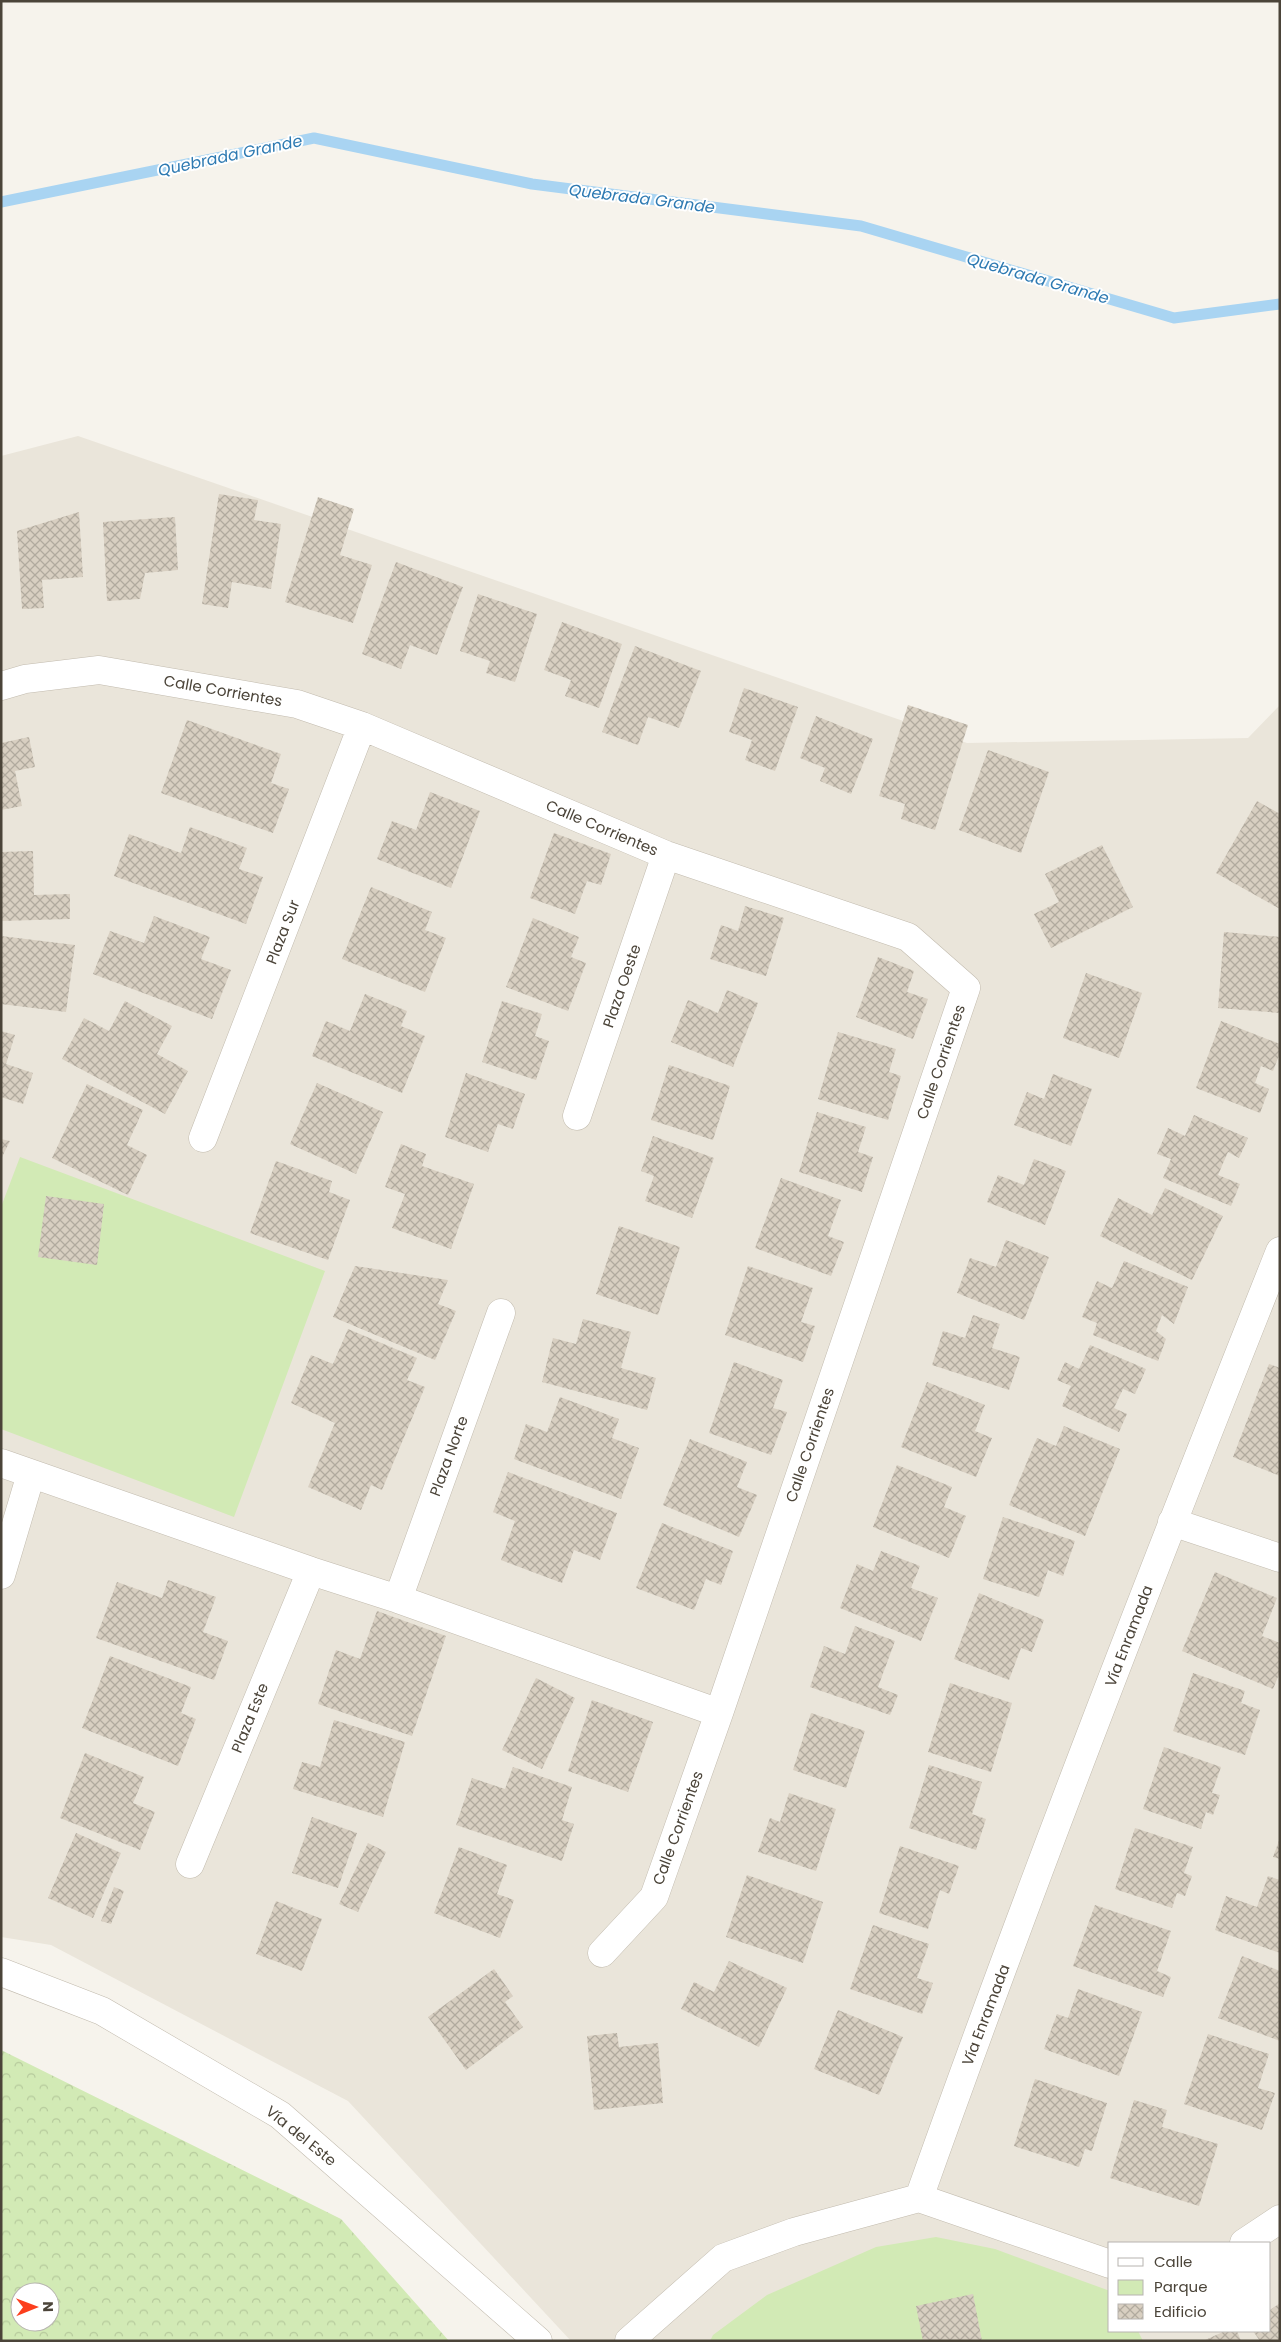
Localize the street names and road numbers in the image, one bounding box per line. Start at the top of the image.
street label: Calle Corrientes [162,670,284,711]
street label: Calle Corrientes [543,794,662,861]
street label: Plaza Sur [261,896,305,967]
street label: Plaza Oeste [597,941,646,1030]
street label: Calle Corrientes [911,1002,970,1122]
street label: Calle Corrientes [780,1385,839,1505]
street label: Plaza Norte [424,1413,473,1499]
street label: Vía Enramada [1100,1582,1157,1689]
street label: Plaza Este [226,1680,273,1756]
street label: Calle Corrientes [647,1768,708,1888]
street label: Vía Enramada [957,1961,1014,2068]
street label: Vía del Este [262,2101,341,2171]

